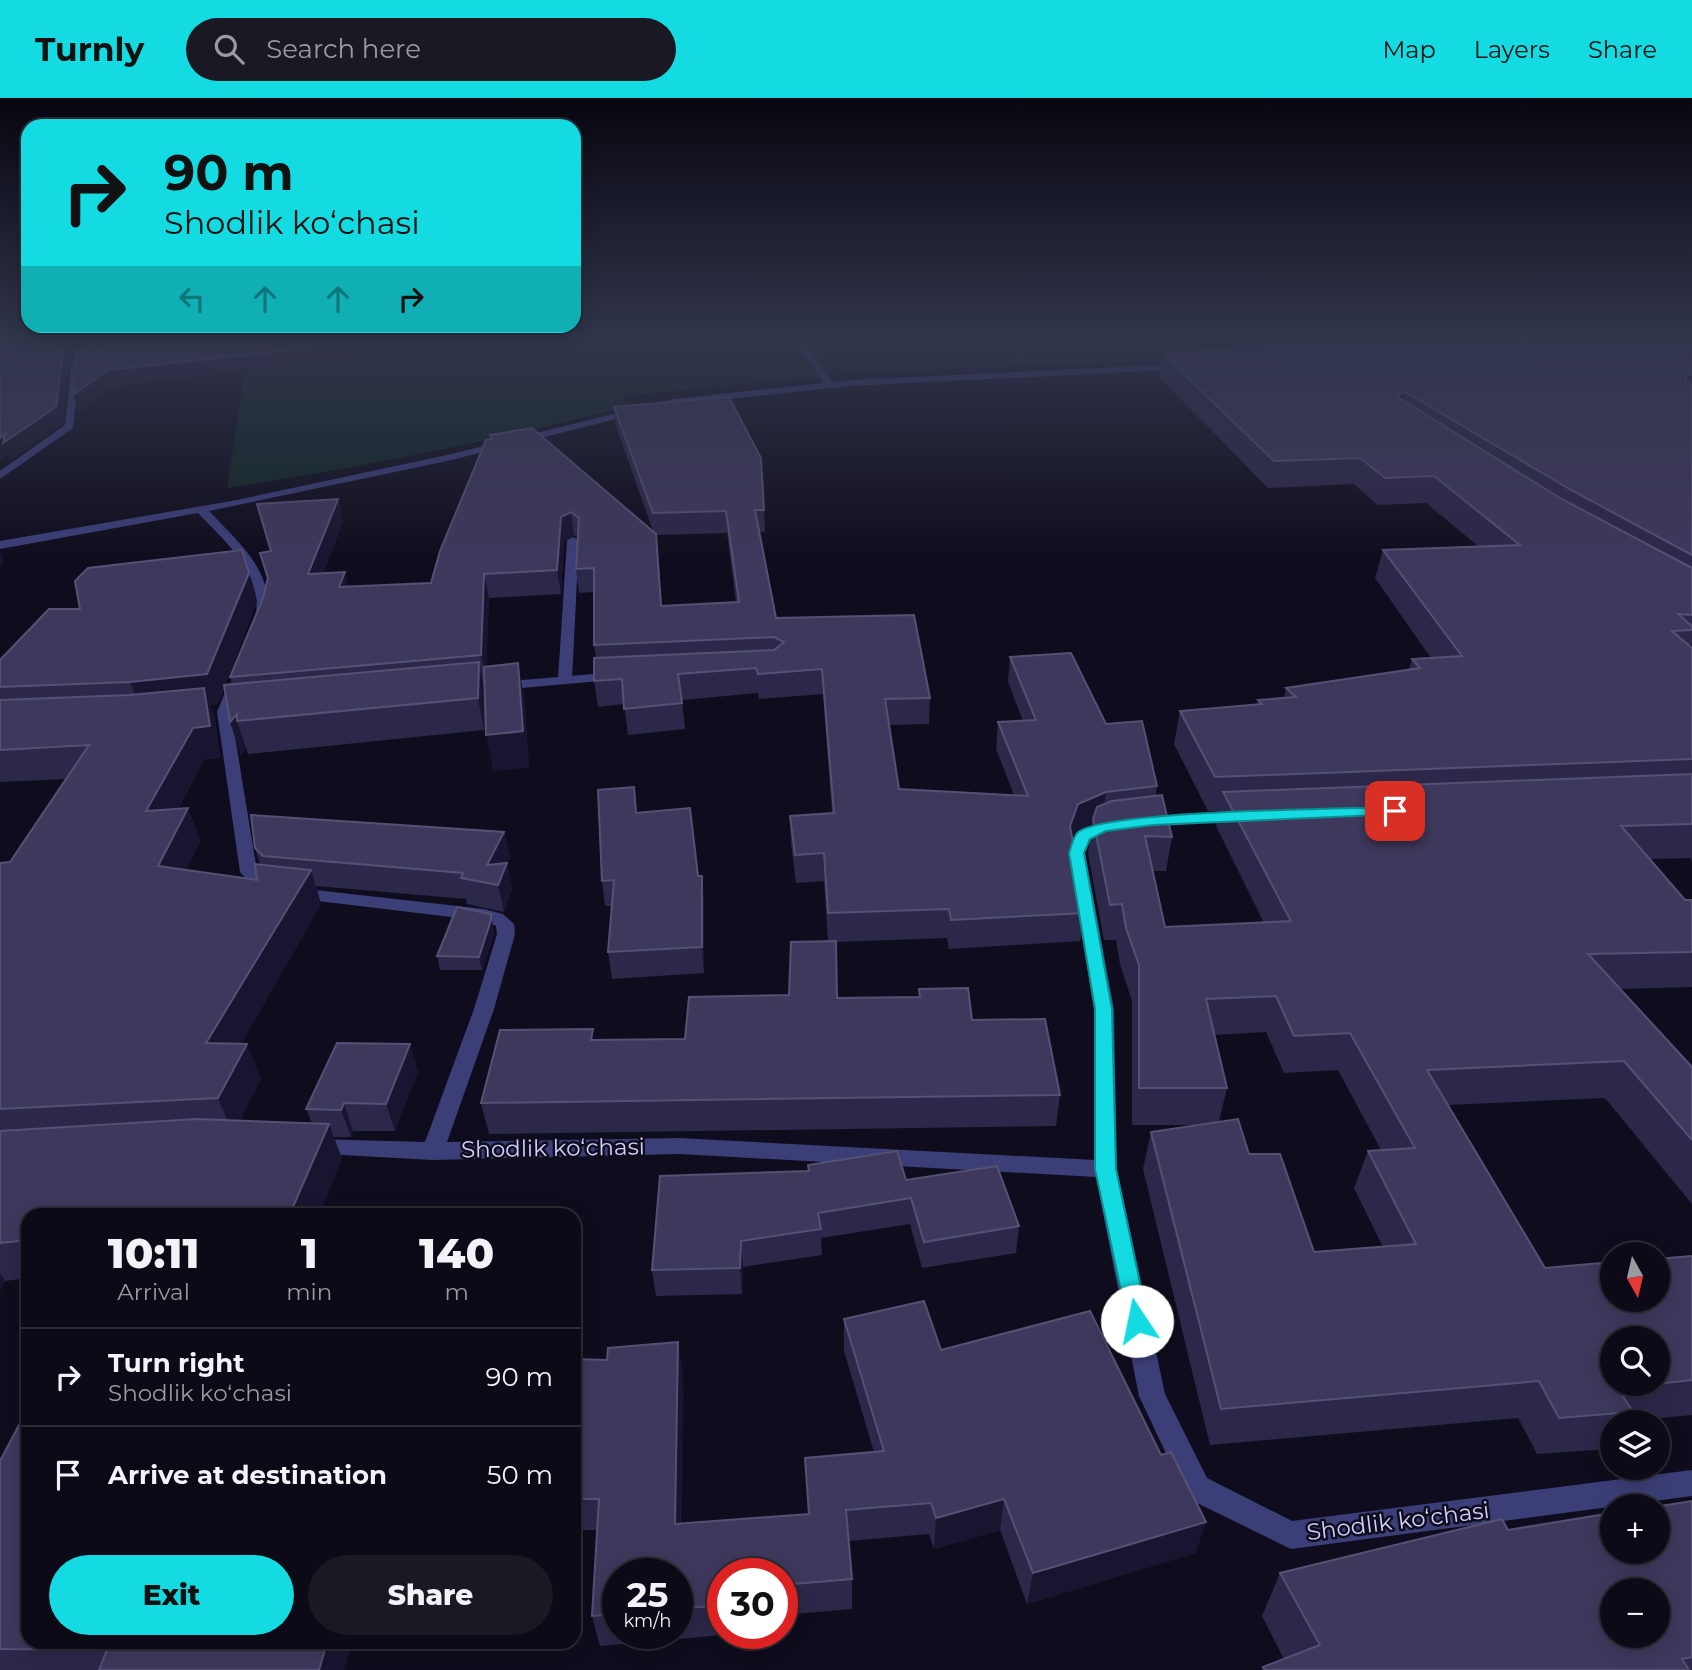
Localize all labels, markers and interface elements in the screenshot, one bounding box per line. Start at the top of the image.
search box [186,18,676,81]
text: Turnly [35,29,144,69]
icon: search [210,30,248,68]
text: Search here [266,33,421,65]
text: Map [1382,35,1436,64]
text: Layers [1474,35,1550,64]
text: Share [1588,35,1657,64]
text: 90 m [164,143,294,202]
icon: right [49,147,140,238]
text: Shodlik koʻchasi [164,203,420,242]
icon: left [173,280,211,318]
icon: ahead [246,280,284,318]
icon: ahead [319,280,357,318]
icon: right [392,280,430,318]
pin [1365,781,1425,841]
icon: arrive [1376,792,1414,830]
street label: Shodlik koʻchasi [461,1132,645,1164]
text: 10:11 [108,1227,199,1279]
text: 1 [301,1227,318,1279]
text: 140 [419,1227,494,1279]
north arrow [1600,1242,1670,1312]
map controls [1600,1242,1670,1648]
text: Arrival [117,1278,190,1306]
text: min [286,1278,332,1306]
text: m [444,1278,469,1306]
position arrow [1100,1284,1174,1358]
button: search [1600,1326,1670,1396]
text: Turn right [108,1347,244,1379]
icon: right [49,1358,87,1396]
text: 90 m [486,1361,553,1393]
text: Shodlik koʻchasi [108,1379,292,1407]
button: layers [1600,1410,1670,1480]
icon: arrive [49,1456,87,1494]
text: Arrive at destination [108,1459,387,1491]
text: 50 m [487,1459,553,1491]
button: + [1600,1494,1670,1564]
street label: Shodlik koʻchasi [1305,1496,1491,1546]
button: Exit [49,1555,294,1635]
button: Share [308,1555,553,1635]
speed limit sign: 30 [707,1558,798,1649]
text: 25 [627,1573,668,1616]
button: − [1600,1578,1670,1648]
text: km/h [623,1610,672,1632]

